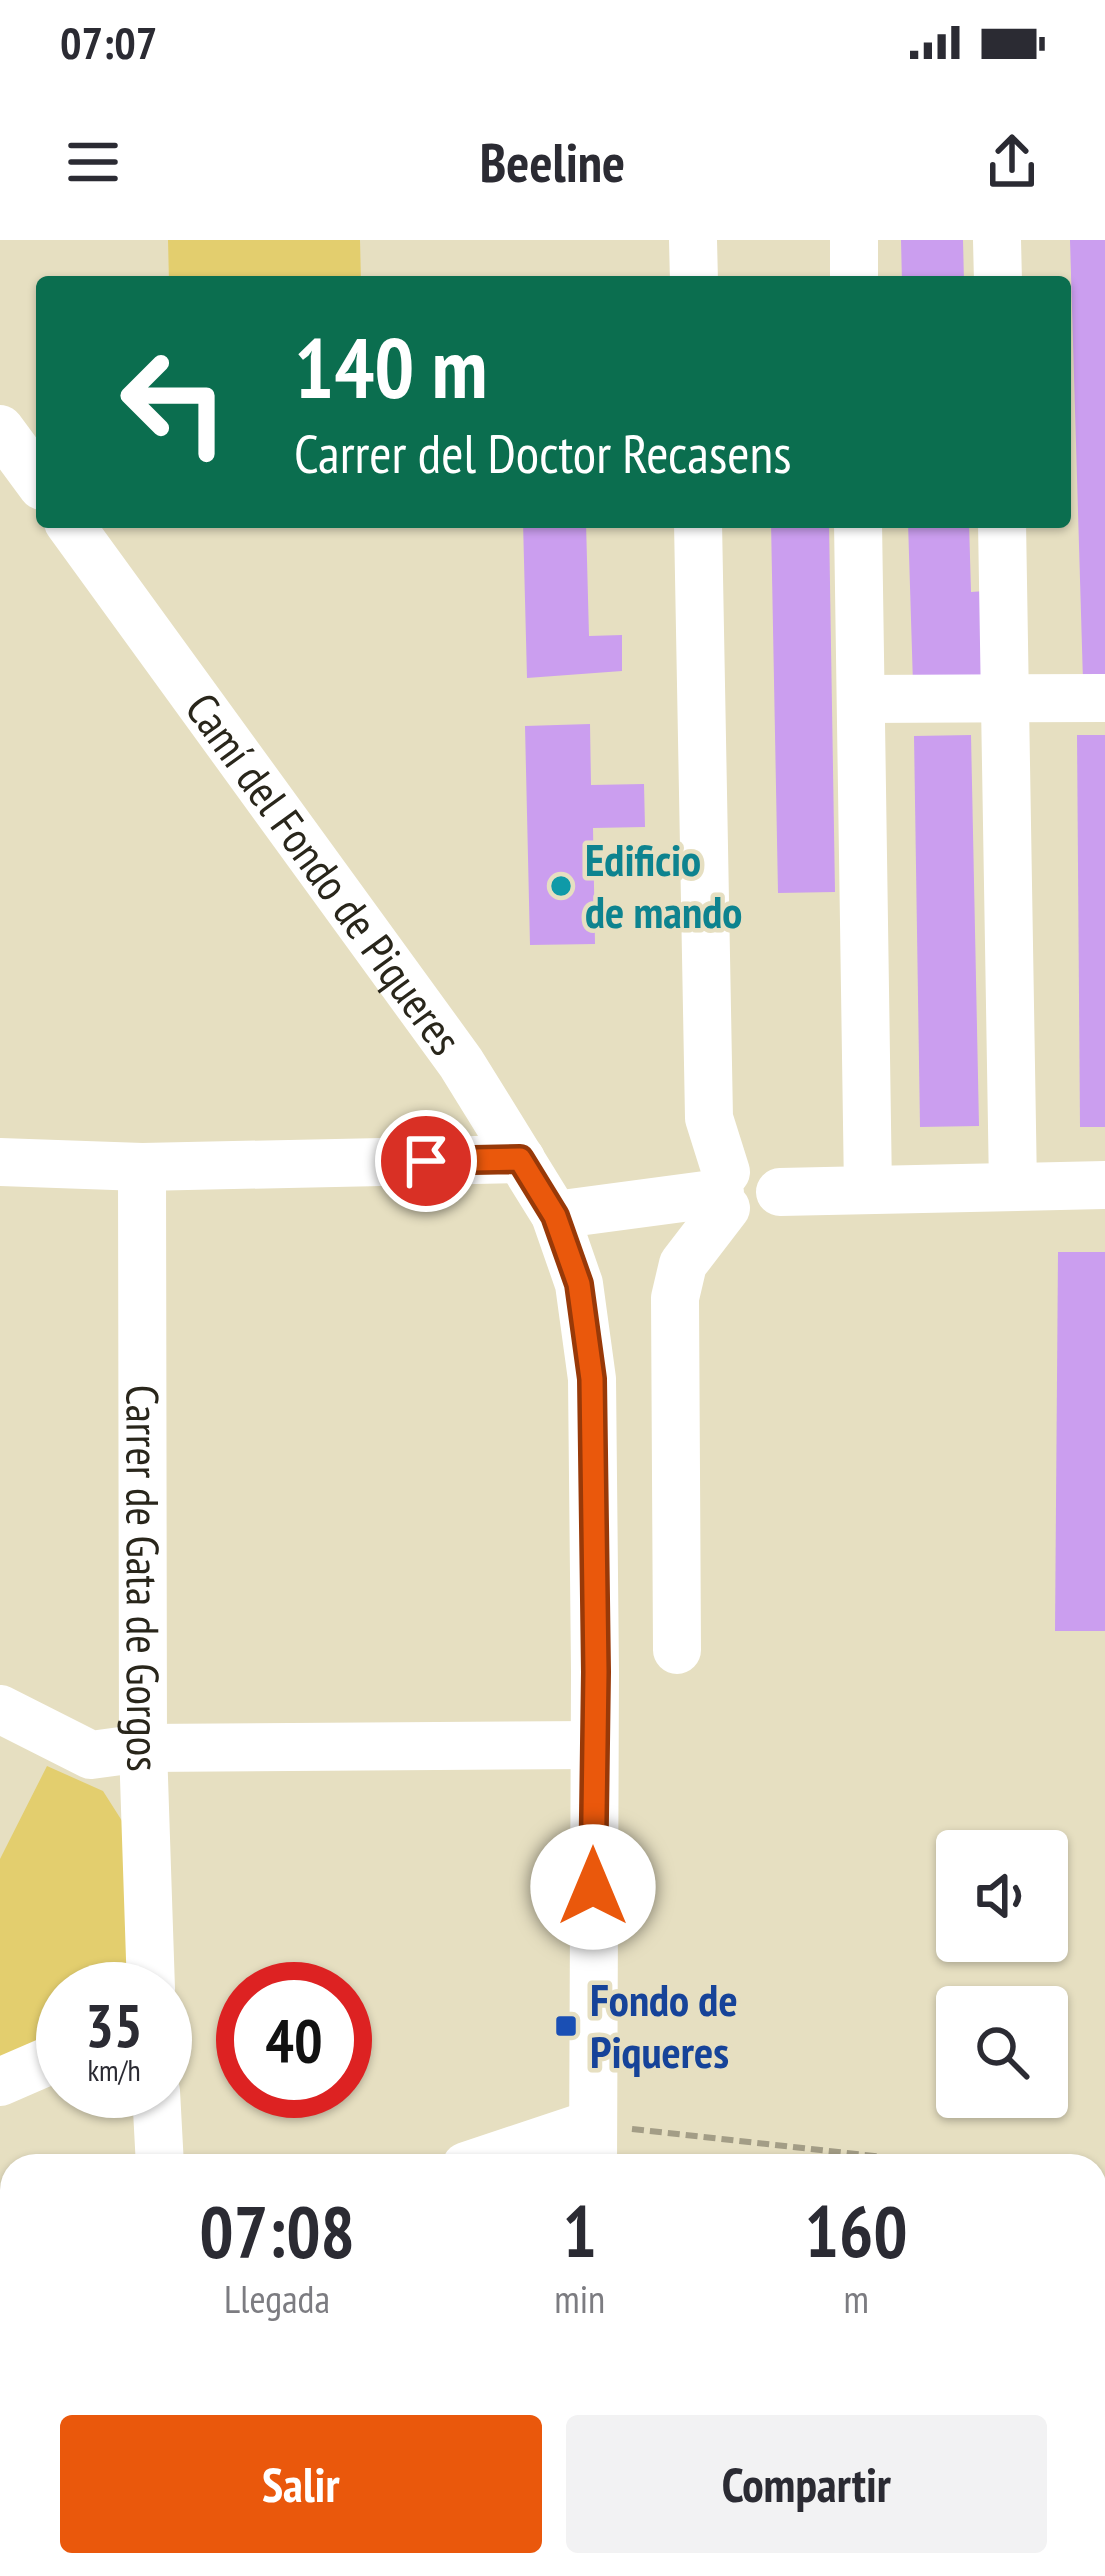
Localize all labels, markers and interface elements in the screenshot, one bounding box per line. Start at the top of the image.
text: 07:07 [60,13,157,71]
text: Beeline [480,127,625,197]
icon: menu [60,129,126,195]
icon: share [979,129,1045,195]
text: 140 m [294,312,487,421]
icon: left [96,324,252,480]
text: Carrer del Doctor Recasens [294,418,791,488]
street label: Camí del Fondo de Piqueres [174,681,475,1065]
place label: Edificio de mando [585,830,742,940]
marker: Edificio de mando [548,873,574,899]
pin [375,1110,477,1212]
icon: arrive [393,1128,459,1194]
street label: Carrer de Gata de Gorgos [114,1385,174,1772]
position arrow [530,1824,656,1950]
map controls [936,1830,1068,2118]
button: sound [936,1830,1068,1962]
speed limit sign: 40 [216,1962,372,2118]
place label: Fondo de Piqueres [590,1970,738,2080]
text: 35 [85,1986,143,2064]
button: search [936,1986,1068,2118]
marker: Fondo de Piqueres [553,2013,579,2039]
text: km/h [87,2050,141,2089]
text: 07:08 [199,2184,355,2277]
text: 1 [563,2184,597,2277]
text: 160 [804,2184,908,2277]
text: Llegada [224,2273,330,2324]
text: min [554,2273,605,2324]
text: m [843,2273,869,2324]
button: Salir [60,2415,542,2553]
button: Compartir [566,2415,1047,2553]

